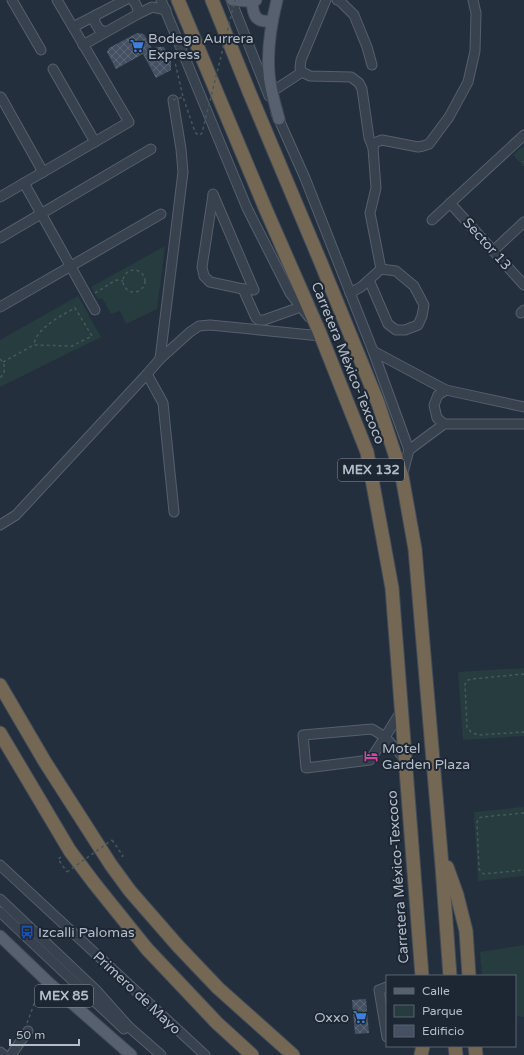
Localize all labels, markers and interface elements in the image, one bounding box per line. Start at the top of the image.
place label: Bodega Aurrera Express [148,30,254,63]
supermarket icon: Bodega Aurrera Express [129,38,145,54]
street label: Sector 13 [459,214,515,274]
street label: Carretera México-Texcoco [308,279,388,447]
road number: MEX 132 [338,459,404,481]
place label: Motel Garden Plaza [382,740,470,773]
hotel icon: Motel Garden Plaza [363,748,379,764]
street label: Carretera México-Texcoco [383,790,413,964]
bus stop icon: Izcalli Palomas [19,924,35,940]
place label: Izcalli Palomas [38,924,135,941]
street label: Primero de Mayo [90,948,184,1038]
legend [386,975,516,1047]
text: Calle [422,984,450,998]
road number: MEX 85 [35,985,93,1007]
text: Parque [422,1004,463,1018]
place label: Oxxo [314,1009,349,1026]
supermarket icon: Oxxo [352,1009,368,1025]
scale bar [10,1021,79,1047]
text: Edificio [422,1024,464,1038]
text: 50 m [16,1028,45,1042]

